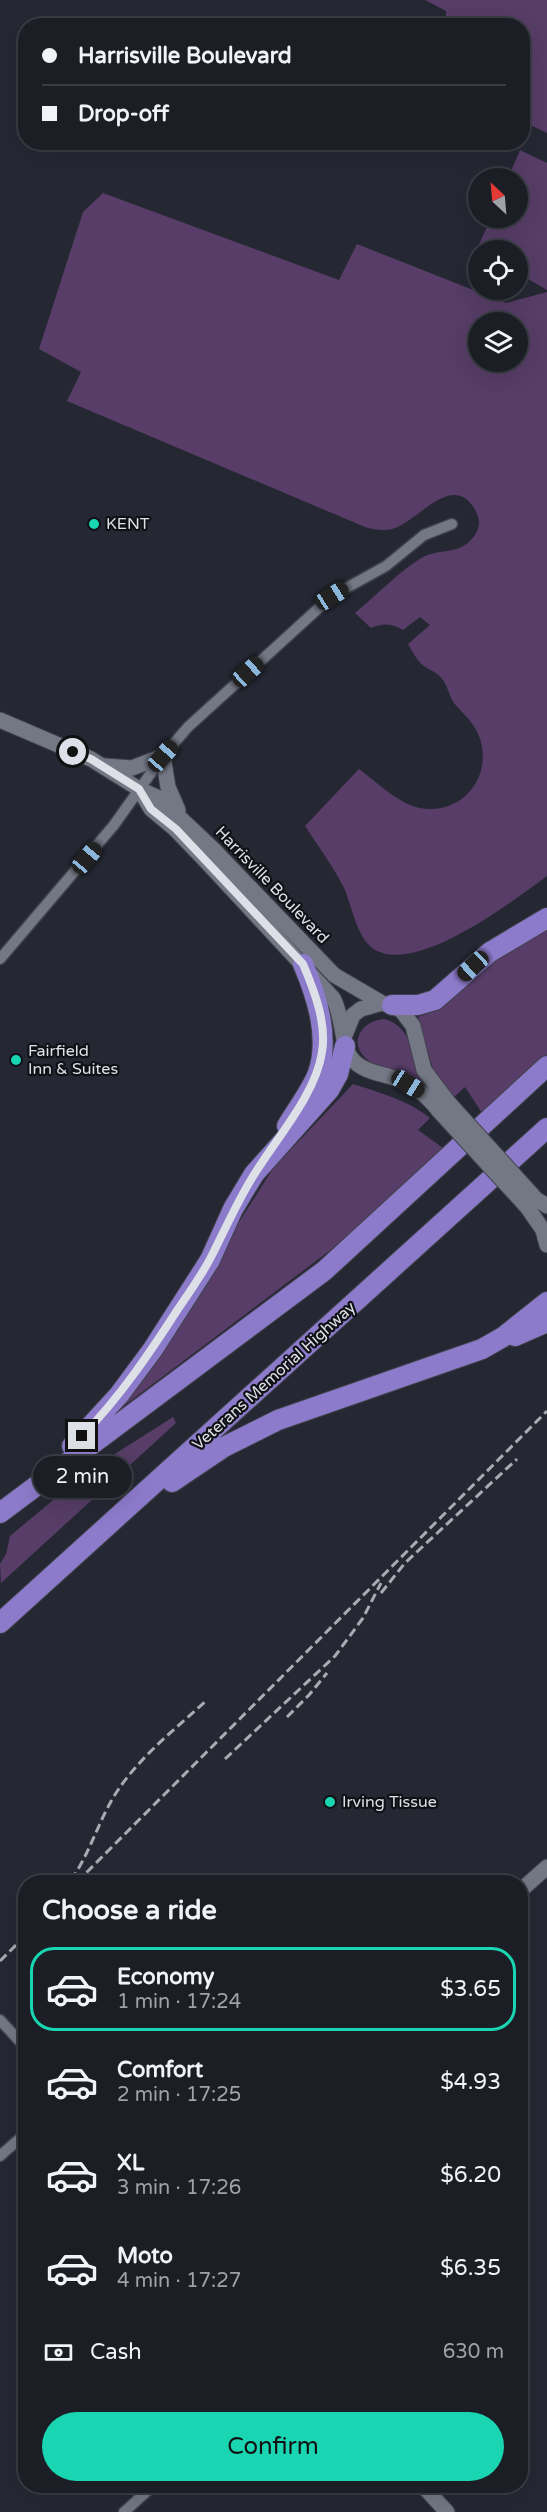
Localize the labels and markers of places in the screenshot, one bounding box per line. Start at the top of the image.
place label: KENT [106,514,150,534]
marker: KENT [87,517,101,531]
place label: Fairfield Inn & Suites [28,1041,118,1079]
marker: Fairfield Inn & Suites [9,1053,23,1067]
place label: Irving Tissue [342,1792,437,1812]
marker: Irving Tissue [323,1795,337,1809]

